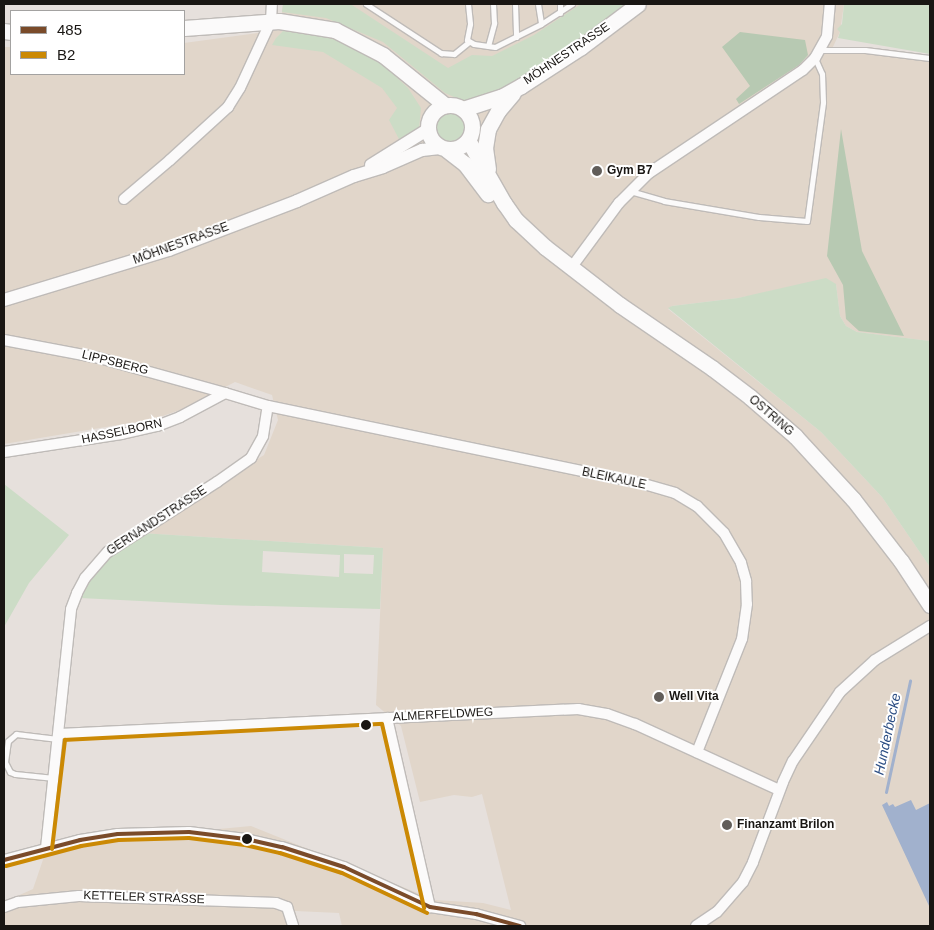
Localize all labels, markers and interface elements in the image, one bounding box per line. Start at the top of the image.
legend [10,10,185,75]
street label: MÖHNESTRASSE [521,20,613,88]
text: 485 [57,21,82,38]
text: B2 [57,46,75,63]
place label: Gym B7 [607,164,652,178]
marker: Gym B7 [591,165,603,177]
street label: MÖHNESTRASSE [131,220,231,268]
street label: LIPPSBERG [80,348,150,378]
street label: OSTRING [746,393,796,439]
street label: HASSELBORN [80,416,164,448]
street label: BLEIKAULE [581,465,647,493]
street label: GERNANDSTRASSE [104,483,210,559]
place label: Well Vita [669,690,719,704]
marker: Well Vita [653,691,665,703]
water label: Hunderbecke [870,692,904,776]
street label: ALMERFELDWEG [392,705,494,725]
unlabelled marker [361,720,371,730]
place label: Finanzamt Brilon [737,818,834,832]
marker: Finanzamt Brilon [721,819,733,831]
unlabelled marker [242,834,252,844]
street label: KETTELER STRASSE [83,889,205,907]

